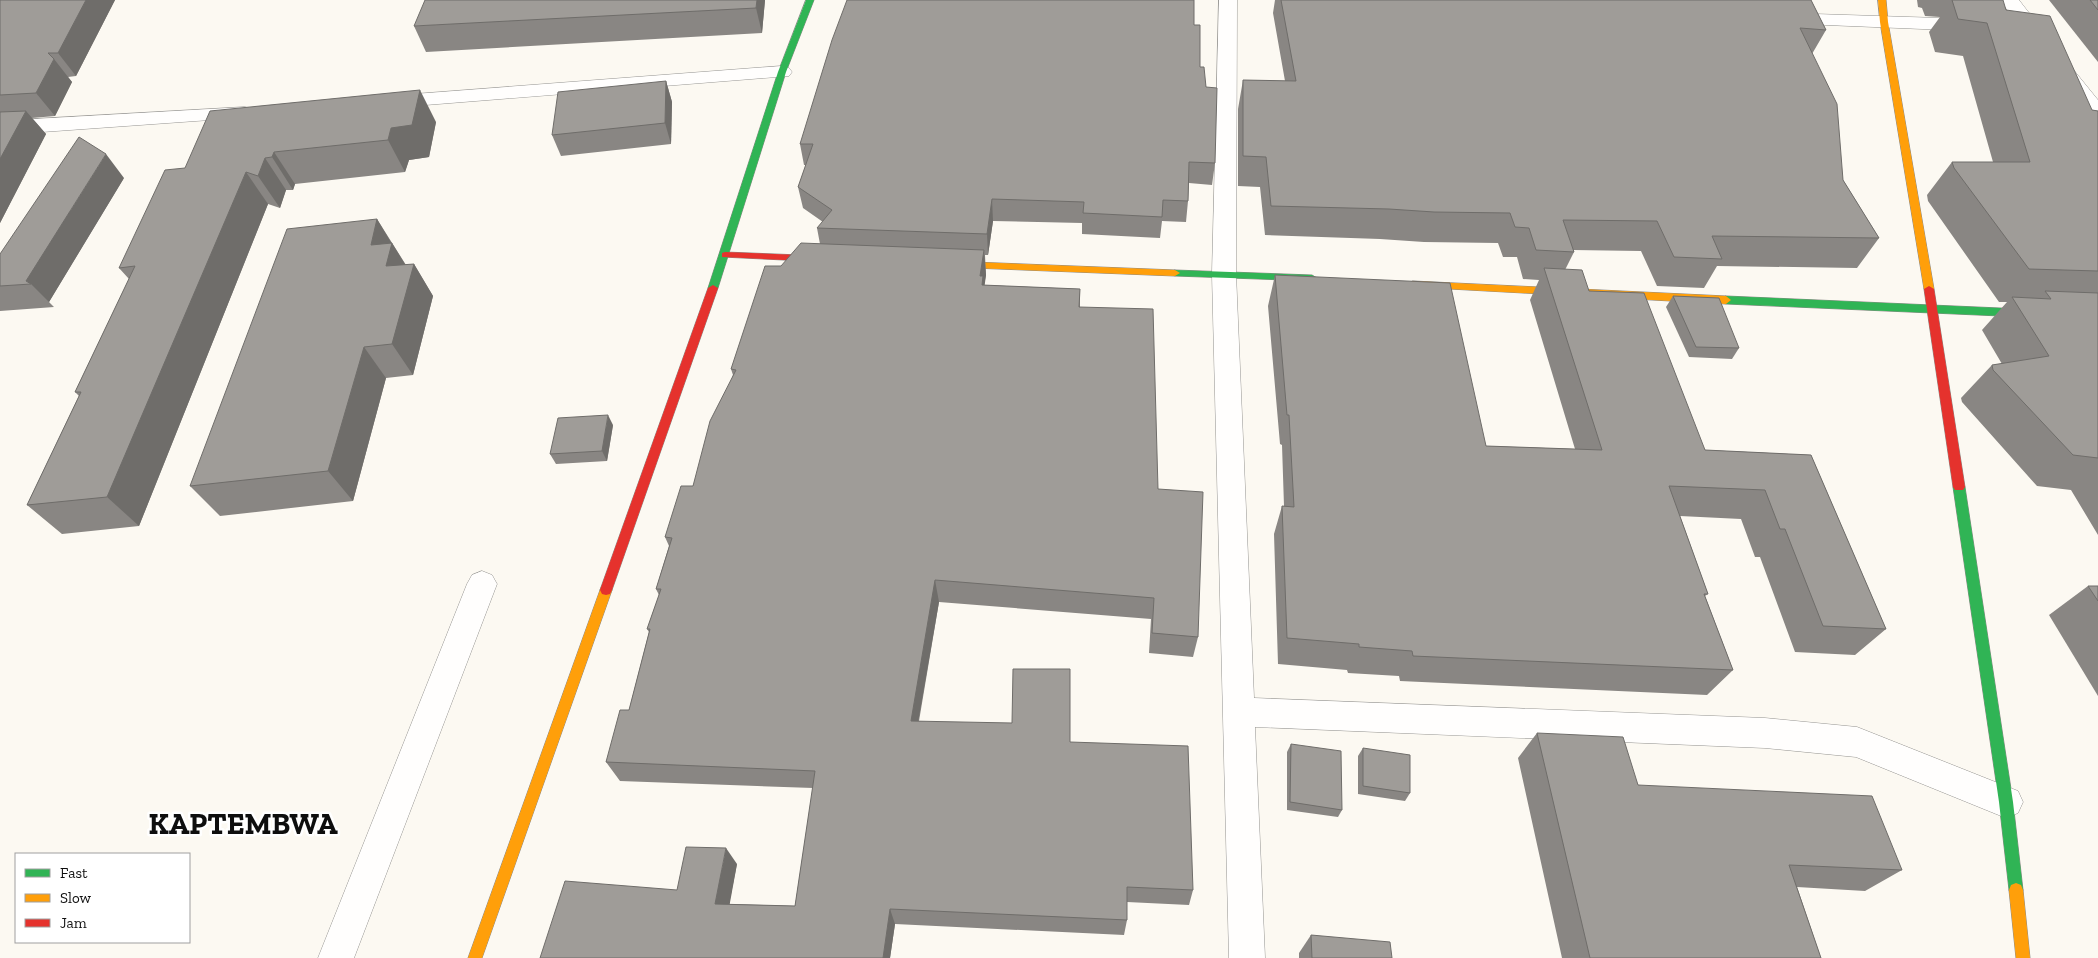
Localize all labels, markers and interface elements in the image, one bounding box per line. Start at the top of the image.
district label: KAPTEMBWA [148,806,338,842]
legend [15,853,190,943]
text: Fast [60,864,88,882]
text: Slow [60,889,92,907]
text: Jam [60,914,87,932]

